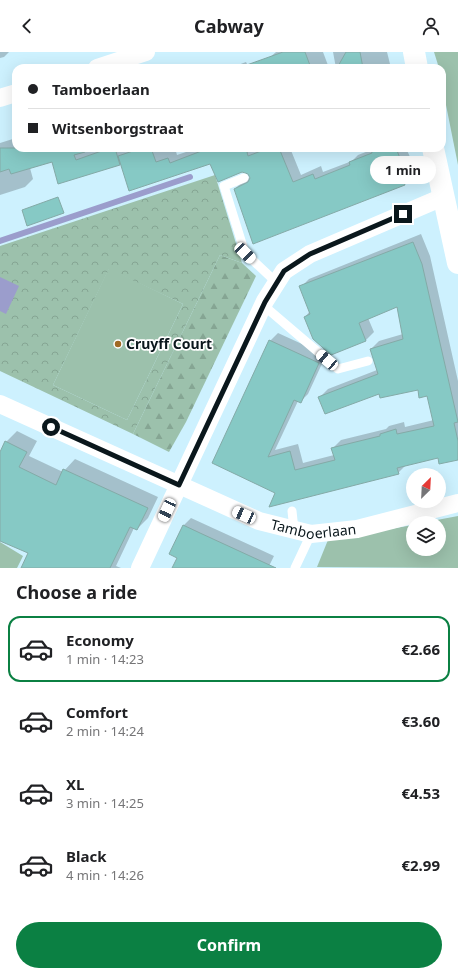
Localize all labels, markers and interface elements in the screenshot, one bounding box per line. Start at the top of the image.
text: Cabway [194,14,264,38]
icon: back [16,15,38,37]
icon: person [420,15,442,37]
text: Tamboerlaan [52,79,150,99]
text: Witsenborgstraat [52,118,184,138]
callout: 1 min [370,156,436,184]
text: 1 min [385,161,421,179]
route end [394,205,412,223]
car [232,240,258,266]
place label: Cruyff Court [126,334,212,353]
marker: Cruyff Court [113,339,123,349]
car [314,348,340,372]
route start [42,418,60,436]
north arrow [406,468,446,508]
map controls [406,468,446,556]
car [156,497,178,523]
car [231,505,257,525]
street label: Tamboerlaan [269,514,357,544]
button: layers [406,516,446,556]
text: Choose a ride [16,580,137,604]
text: Economy [66,630,134,650]
icon: car [18,631,54,667]
text: €2.66 [401,639,440,659]
text: 1 min · 14:23 [66,650,144,668]
text: Comfort [66,702,128,722]
icon: car [18,703,54,739]
text: €3.60 [401,711,440,731]
text: 2 min · 14:24 [66,722,144,740]
text: XL [66,774,84,794]
icon: car [18,775,54,811]
text: €4.53 [401,783,440,803]
text: 3 min · 14:25 [66,794,144,812]
text: Black [66,846,106,866]
icon: car [18,847,54,883]
text: €2.99 [401,855,440,875]
text: 4 min · 14:26 [66,866,144,884]
button: Confirm [16,922,442,968]

